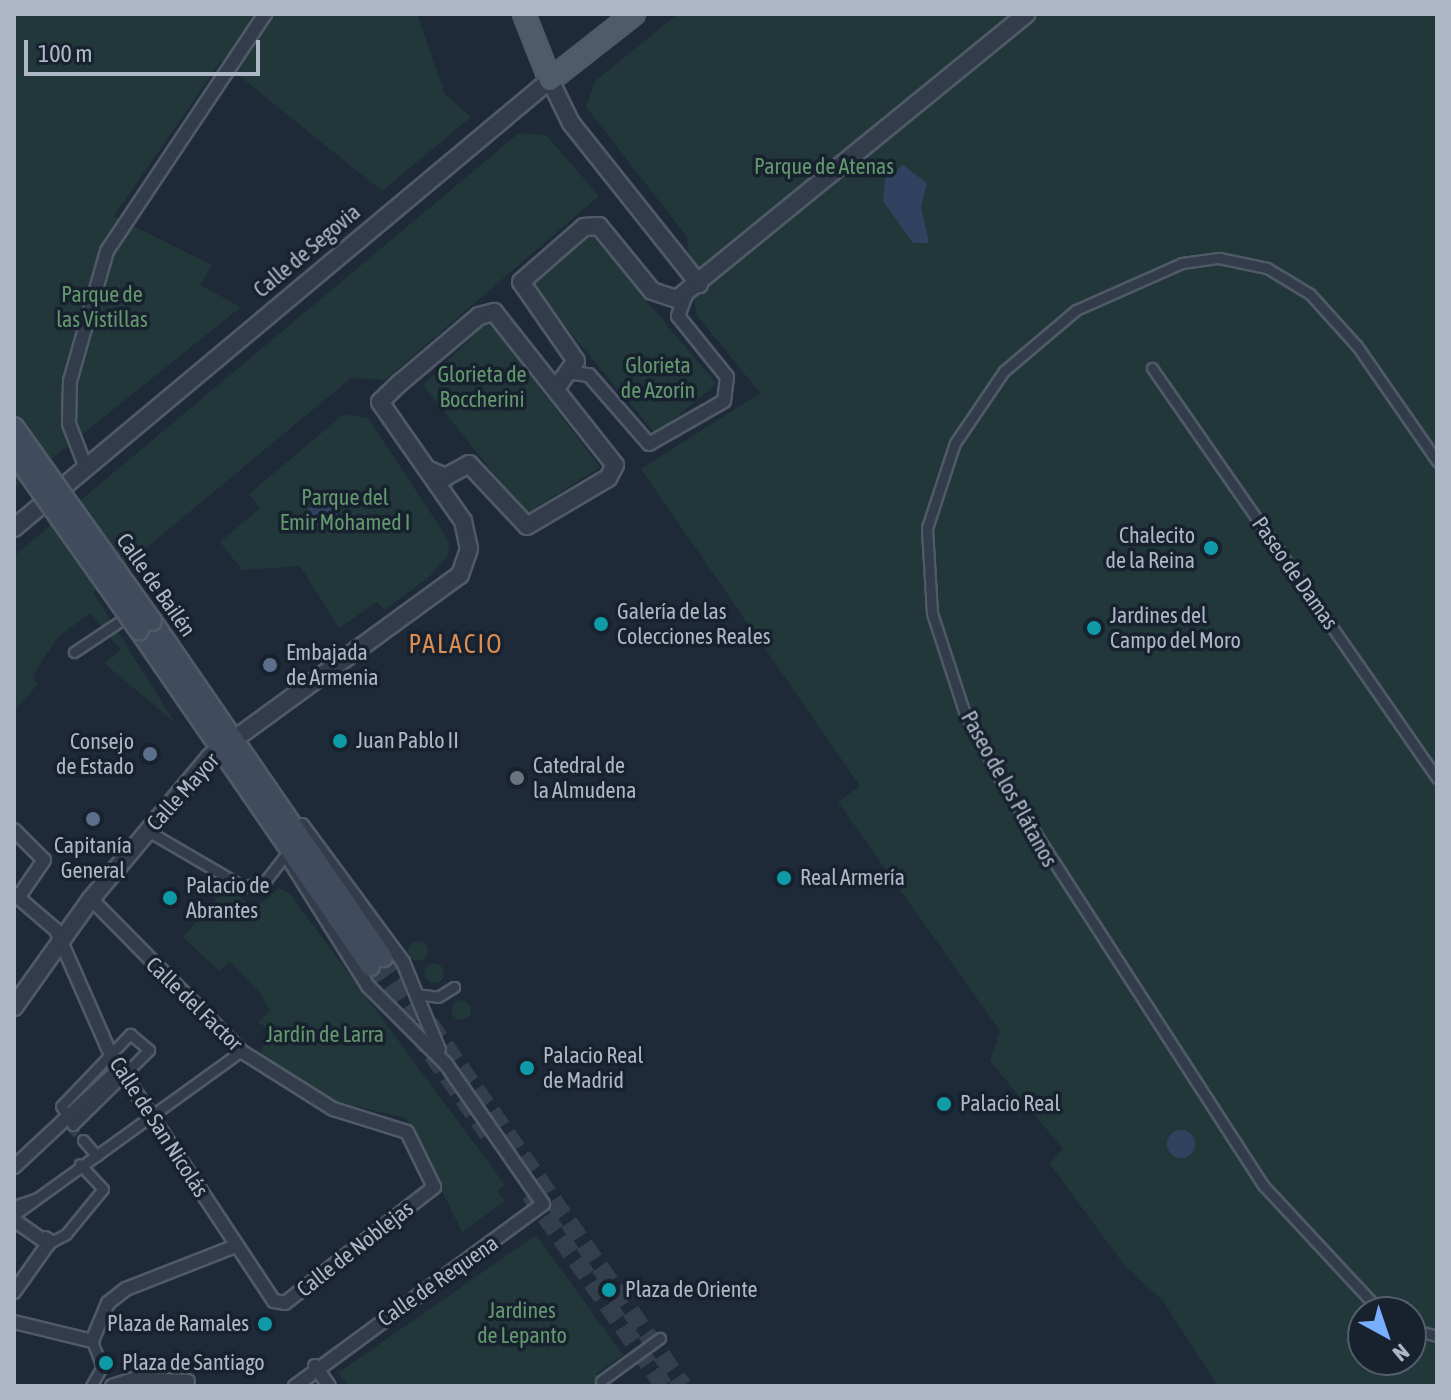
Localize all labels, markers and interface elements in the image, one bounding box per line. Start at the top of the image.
scale bar [28,24,264,74]
text: 100 m [38,40,92,67]
park label: Parque de Atenas [754,154,894,180]
street label: Calle de Segovia [248,199,366,303]
park label: Parque de las Vistillas [56,281,148,332]
park label: Glorieta de Azorín [621,352,695,404]
park label: Glorieta de Boccherini [437,361,527,412]
park label: Parque del Emir Mohamed I [280,484,410,536]
street label: Paseo de Damas [1247,512,1343,634]
place label: Chalecito de la Reina [1106,522,1195,574]
street label: Calle de Bailén [111,528,201,642]
marker: Chalecito de la Reina [1202,539,1220,557]
place label: Galería de las Colecciones Reales [617,598,770,650]
place label: Jardines del Campo del Moro [1110,602,1241,654]
marker: Galería de las Colecciones Reales [592,615,610,633]
marker: Jardines del Campo del Moro [1085,619,1103,637]
district label: PALACIO [409,629,503,661]
place label: Embajada de Armenia [286,639,378,690]
marker: Embajada de Armenia [261,656,279,674]
street label: Paseo de los Plátanos [955,707,1063,871]
place label: Consejo de Estado [56,728,134,780]
place label: Juan Pablo II [356,728,459,754]
marker: Juan Pablo II [331,732,349,750]
marker: Consejo de Estado [141,745,159,763]
street label: Calle Mayor [141,748,225,836]
place label: Catedral de la Almudena [533,752,636,804]
marker: Catedral de la Almudena [508,769,526,787]
marker: Capitanía General [84,810,102,828]
place label: Capitanía General [54,832,132,884]
place label: Real Armería [800,865,905,891]
marker: Real Armería [775,869,793,887]
place label: Palacio de Abrantes [186,872,270,924]
marker: Palacio de Abrantes [161,889,179,907]
street label: Calle del Factor [140,952,248,1056]
park label: Jardín de Larra [266,1022,384,1048]
place label: Palacio Real de Madrid [543,1042,643,1094]
street label: Calle de San Nicolás [104,1052,214,1202]
marker: Palacio Real de Madrid [518,1059,536,1077]
place label: Palacio Real [960,1091,1060,1117]
marker: Palacio Real [935,1095,953,1113]
street label: Calle de Noblejas [292,1195,418,1303]
street label: Calle de Requena [373,1230,503,1332]
place label: Plaza de Oriente [625,1277,758,1303]
marker: Plaza de Oriente [600,1281,618,1299]
north arrow [1347,1296,1427,1376]
park label: Jardines de Lepanto [477,1297,567,1348]
place label: Plaza de Ramales [107,1311,249,1337]
marker: Plaza de Ramales [256,1315,274,1333]
text: N [1388,1339,1414,1367]
place label: Plaza de Santiago [122,1350,265,1376]
marker: Plaza de Santiago [97,1354,115,1372]

